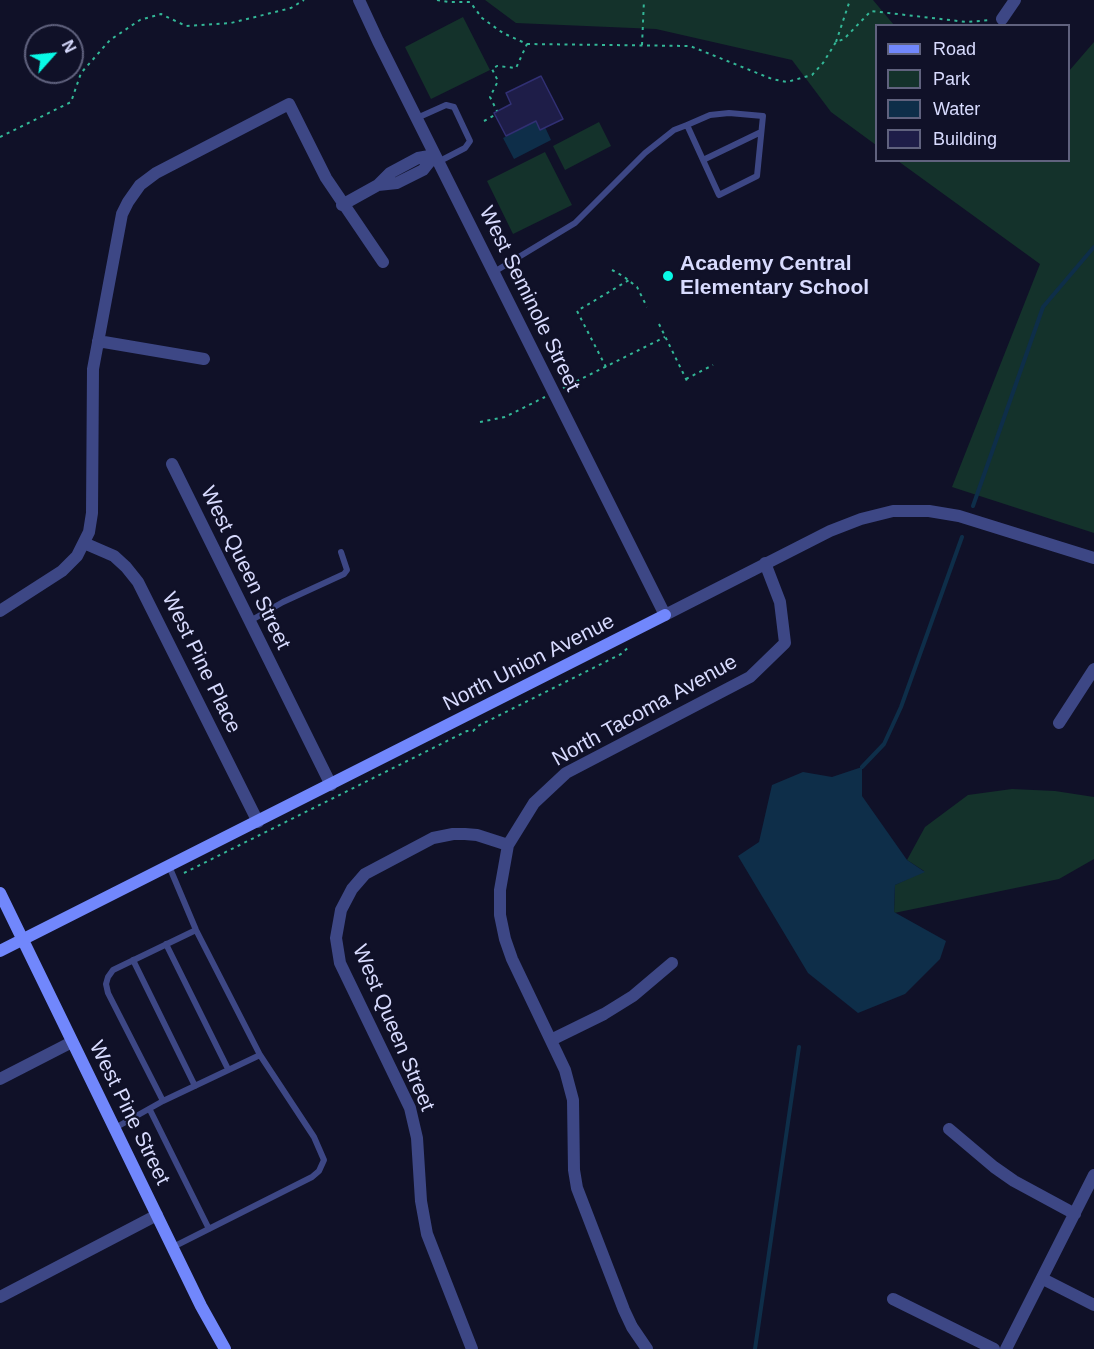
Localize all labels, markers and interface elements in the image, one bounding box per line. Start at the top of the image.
north arrow [24,24,84,84]
legend [875,24,1070,162]
text: N [59,37,79,56]
text: Road [933,39,976,59]
text: Park [933,69,970,89]
text: Water [933,99,980,119]
text: Building [933,129,997,149]
street label: West Seminole Street [473,202,585,396]
place label: Academy Central Elementary School [680,251,869,301]
marker: Academy Central Elementary School [661,269,675,283]
street label: West Queen Street [195,482,295,654]
street label: West Pine Place [156,588,246,738]
street label: North Union Avenue [439,609,619,717]
street label: North Tacoma Avenue [548,650,742,772]
street label: West Queen Street [347,941,439,1115]
street label: West Pine Street [83,1037,175,1189]

